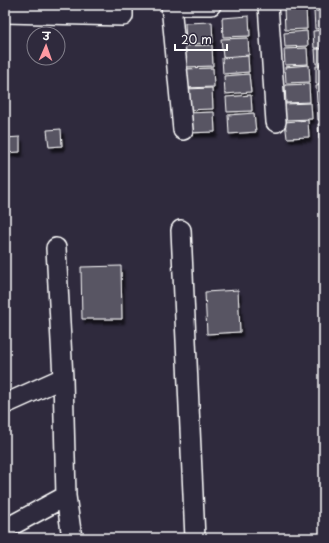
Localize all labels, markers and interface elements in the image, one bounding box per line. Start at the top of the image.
north arrow [26,26,66,66]
scale bar [175,26,227,52]
text: उ [41,27,52,44]
text: 20 m [181,30,212,48]

